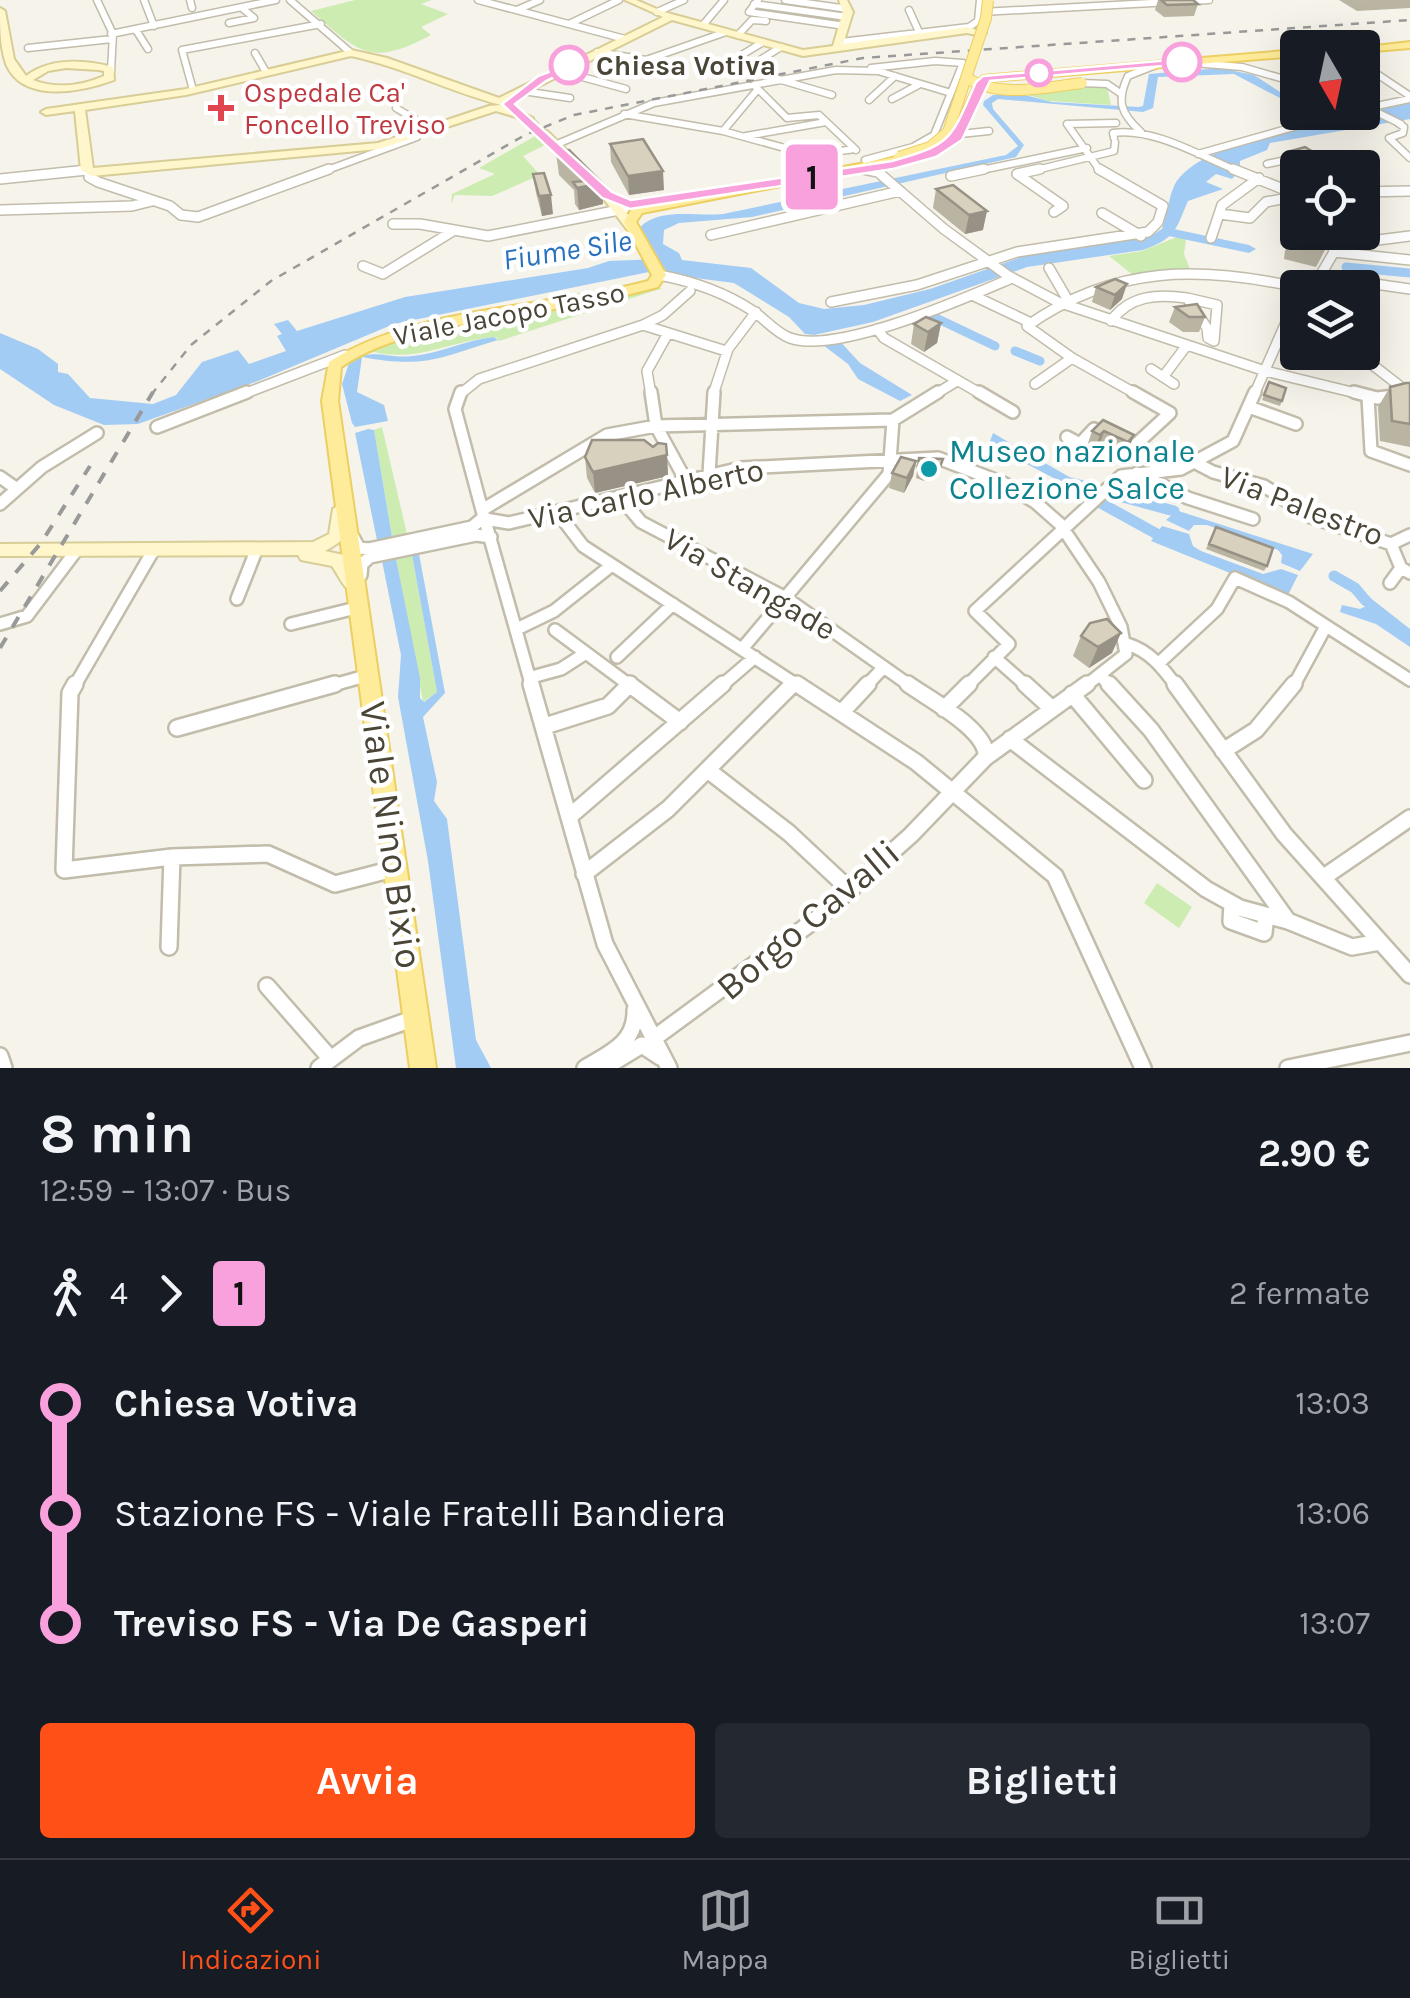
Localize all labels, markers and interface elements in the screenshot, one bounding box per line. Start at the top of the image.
north arrow [1280,30,1380,130]
map controls [1280,30,1380,370]
unlabelled marker [1163,43,1201,81]
marker: Chiesa Votiva [550,46,588,84]
place label: Chiesa Votiva [596,49,776,82]
unlabelled marker [1026,60,1052,86]
place label: Ospedale Ca' Foncello Treviso [244,76,445,141]
marker: Ospedale Ca' Foncello Treviso [208,95,234,121]
line badge: 1 [780,144,844,210]
button: locate [1280,150,1380,250]
text: 1 [806,157,818,198]
water label: Fiume Sile [500,222,634,278]
button: layers [1280,270,1380,370]
street label: Viale Jacopo Tasso [391,275,627,353]
place label: Museo nazionale Collezione Salce [949,433,1195,507]
street label: Via Carlo Alberto [525,451,767,537]
marker: Museo nazionale Collezione Salce [918,458,940,480]
street label: Via Palestro [1215,458,1389,554]
street label: Via Stangade [658,520,842,648]
street label: Viale Nino Bixio [350,699,432,971]
street label: Borgo Cavalli [707,830,909,1010]
text: 8 min [40,1102,194,1166]
text: 2.90 € [1258,1131,1370,1176]
text: 12:59 – 13:07 · Bus [40,1172,291,1209]
icon: walk [40,1266,95,1321]
icon: forward [143,1266,198,1321]
text: 1 [233,1273,245,1314]
text: 4 [110,1275,128,1312]
text: 2 fermate [1229,1275,1370,1312]
text: Chiesa Votiva [114,1381,359,1426]
text: 13:03 [1295,1385,1370,1422]
text: Stazione FS - Viale Fratelli Bandiera [114,1491,726,1536]
text: 13:06 [1296,1495,1370,1532]
text: Treviso FS - Via De Gasperi [114,1601,590,1646]
text: 13:07 [1299,1605,1370,1642]
button: Avvia [40,1723,695,1838]
button: Biglietti [715,1723,1370,1838]
tab: Indicazioni [180,1883,322,1976]
tab: Mappa [681,1883,769,1976]
tab: Biglietti [1129,1883,1230,1976]

